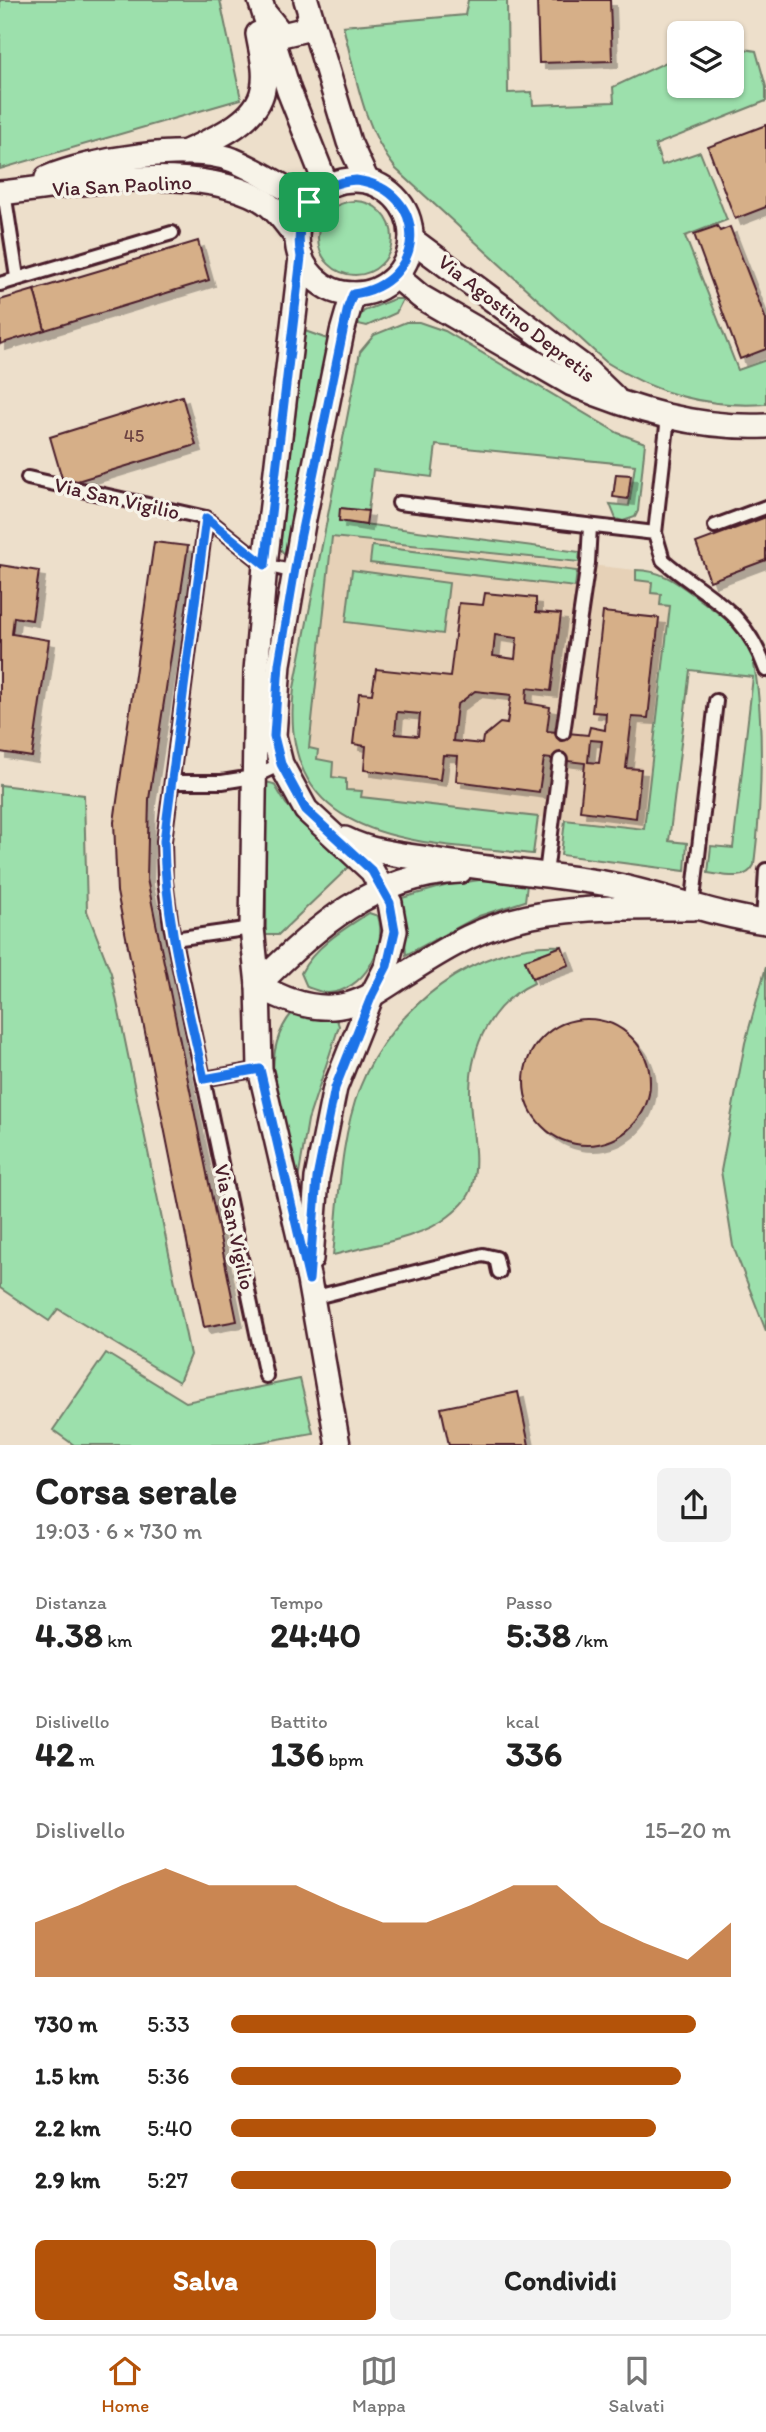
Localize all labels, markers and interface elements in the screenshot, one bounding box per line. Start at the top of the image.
map controls [667,21,744,98]
button: layers [667,21,744,98]
street label: Via San Paolino [51,169,193,201]
pin [279,172,339,232]
icon: arrive [290,183,328,221]
street label: Via Agostino Depretis [433,249,601,387]
house number: 45 [124,425,144,447]
street label: Via San Vigilio [52,471,182,525]
street label: Via San Vigilio [209,1162,261,1292]
text: Corsa serale [35,1468,237,1514]
button: share [657,1468,731,1542]
text: 19:03 · 6 × 730 m [35,1517,202,1545]
text: Distanza [35,1591,107,1614]
text: Tempo [270,1591,323,1614]
text: Passo [506,1591,552,1614]
text: 4.38 [35,1614,103,1656]
text: 24:40 [270,1614,361,1656]
text: 5:38 [506,1614,571,1656]
text: km [103,1629,132,1652]
text: /km [571,1629,608,1652]
text: Dislivello [35,1710,110,1733]
text: Battito [270,1710,328,1733]
text: kcal [506,1710,539,1733]
text: 42 [35,1733,74,1775]
text: 136 [270,1733,324,1775]
text: 336 [506,1733,562,1775]
text: m [74,1748,95,1771]
text: bpm [324,1748,364,1771]
text: Dislivello [35,1816,125,1844]
text: 15–20 m [645,1816,731,1844]
text: 730 m [35,2010,98,2038]
text: 5:33 [147,2010,190,2038]
text: 1.5 km [35,2062,99,2090]
text: 5:36 [147,2062,189,2090]
text: 2.2 km [35,2114,100,2142]
text: 5:40 [147,2114,193,2142]
text: 2.9 km [35,2166,100,2194]
text: 5:27 [147,2166,188,2194]
button: Salva [35,2240,376,2320]
button: Condividi [390,2240,731,2320]
tab: Home [101,2352,149,2417]
tab: Mappa [352,2352,406,2417]
tab: Salvati [608,2352,665,2417]

